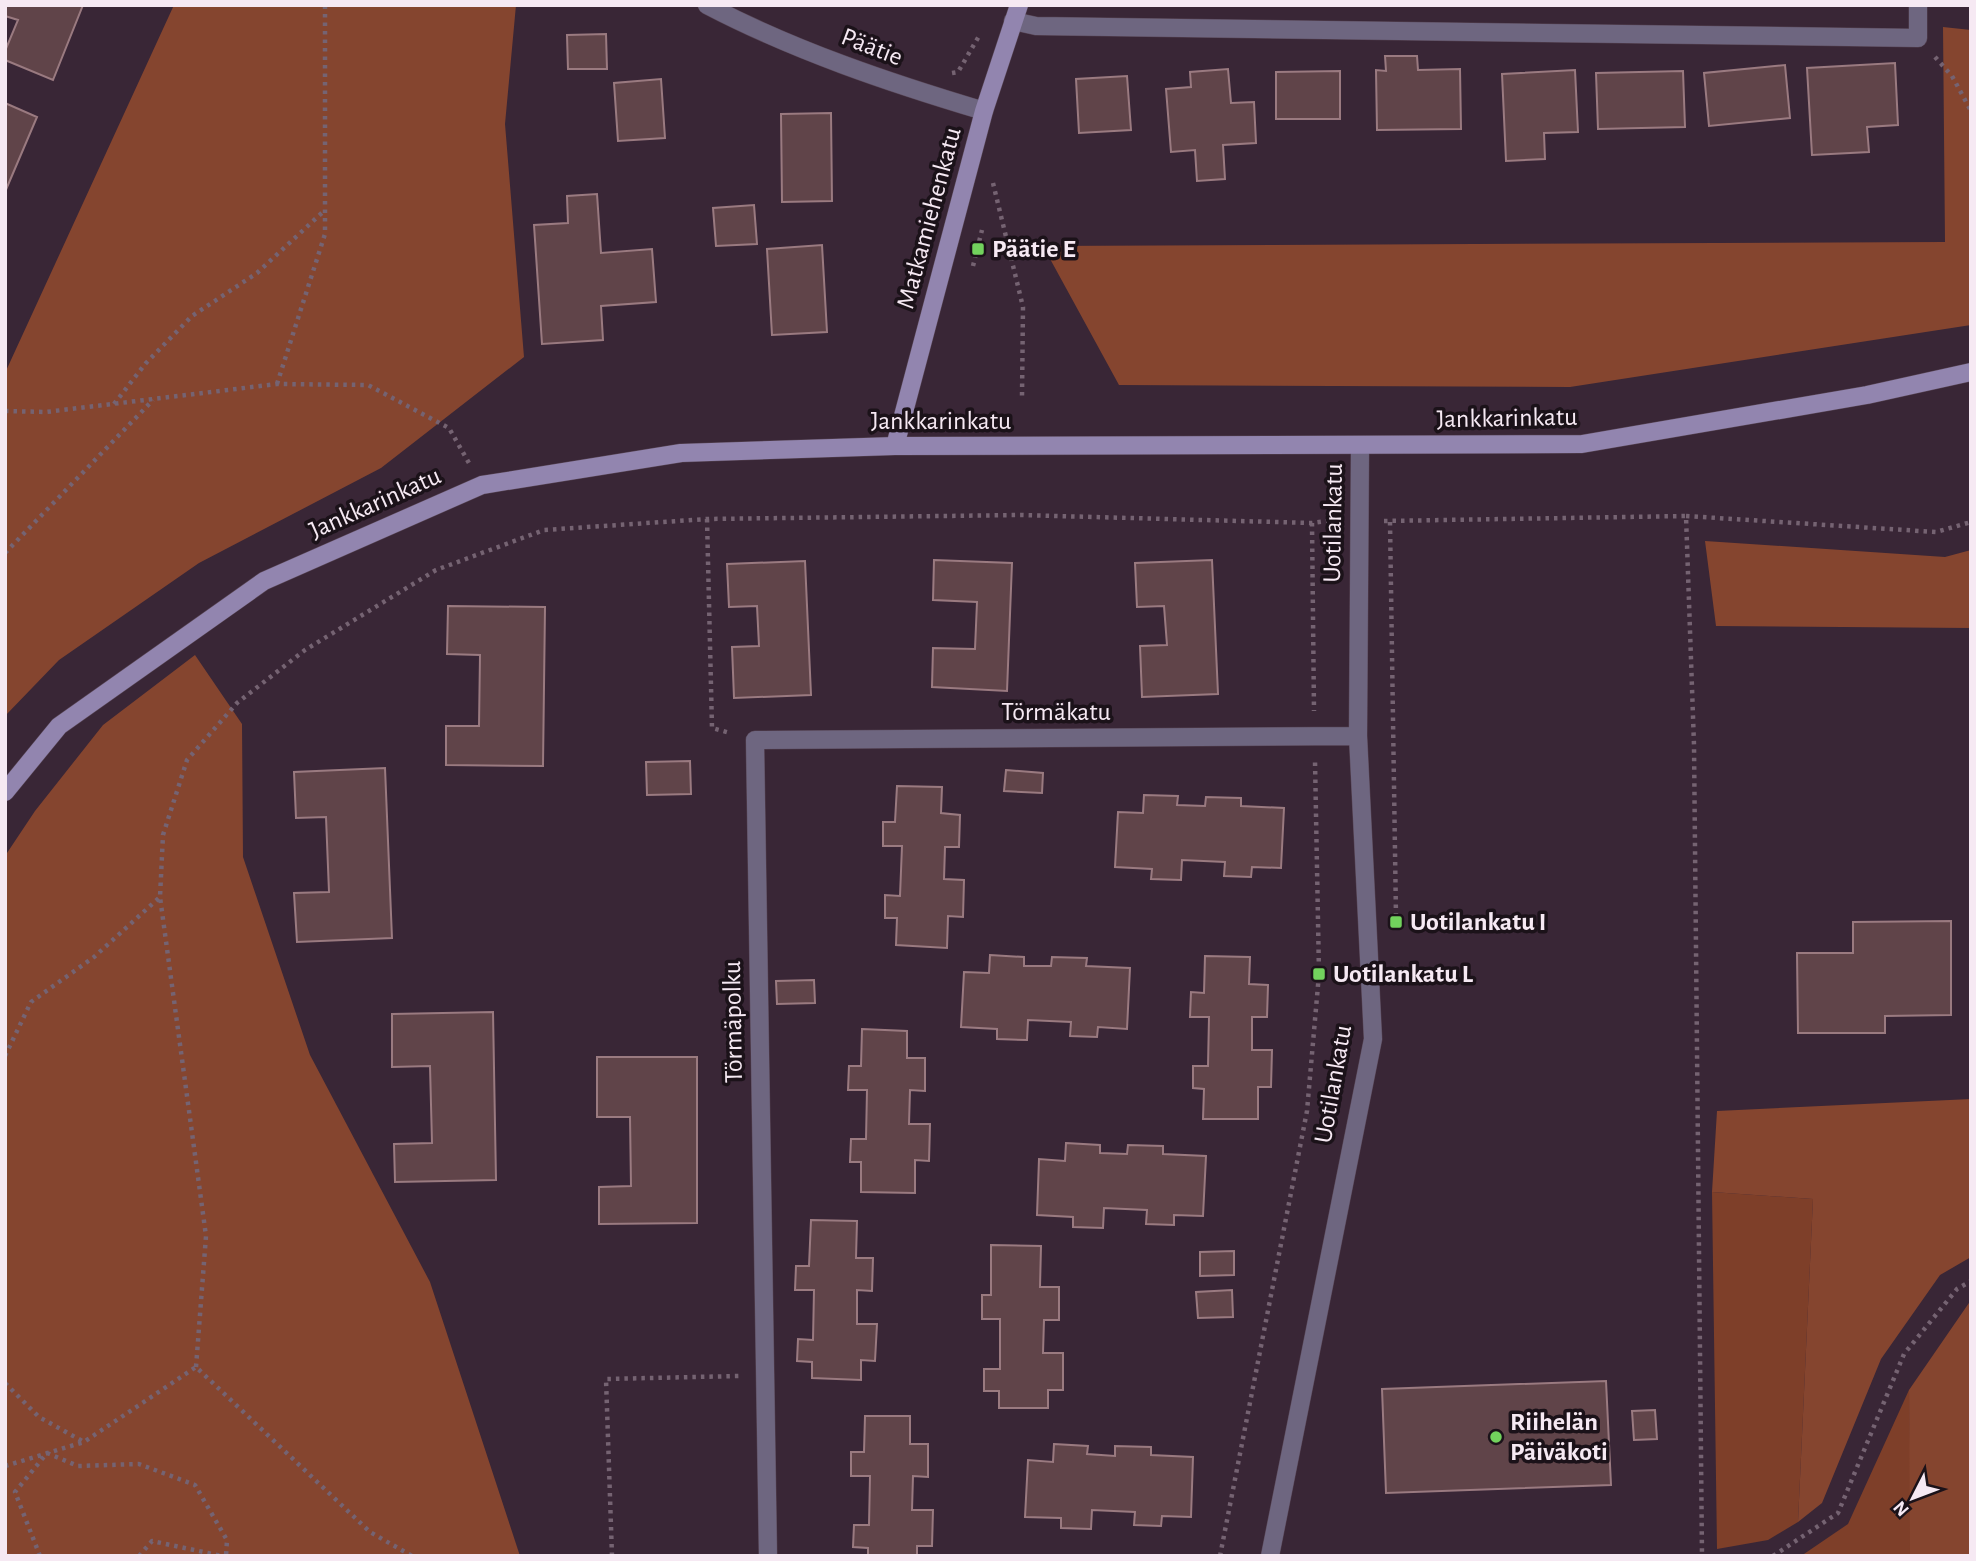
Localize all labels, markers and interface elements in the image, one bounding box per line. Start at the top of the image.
street label: Päätie [838,23,906,71]
street label: Matkamiehenkatu [892,125,966,311]
place label: Päätie E [992,236,1076,262]
marker: Päätie E [970,241,986,257]
street label: Jankkarinkatu [1436,404,1578,432]
street label: Jankkarinkatu [871,408,1011,434]
street label: Jankkarinkatu [305,463,445,543]
street label: Uotilankatu [1319,463,1347,583]
street label: Törmäkatu [1001,699,1111,725]
place label: Uotilankatu I [1410,909,1546,935]
marker: Uotilankatu I [1388,914,1404,930]
street label: Törmäpolku [719,961,747,1083]
place label: Uotilankatu L [1333,961,1474,987]
marker: Uotilankatu L [1311,966,1327,982]
street label: Uotilankatu [1310,1023,1356,1145]
place label: Riihelän Päiväkoti [1510,1409,1608,1465]
marker: Riihelän Päiväkoti [1488,1429,1504,1445]
north arrow [1878,1463,1948,1533]
text: N [1890,1497,1913,1520]

